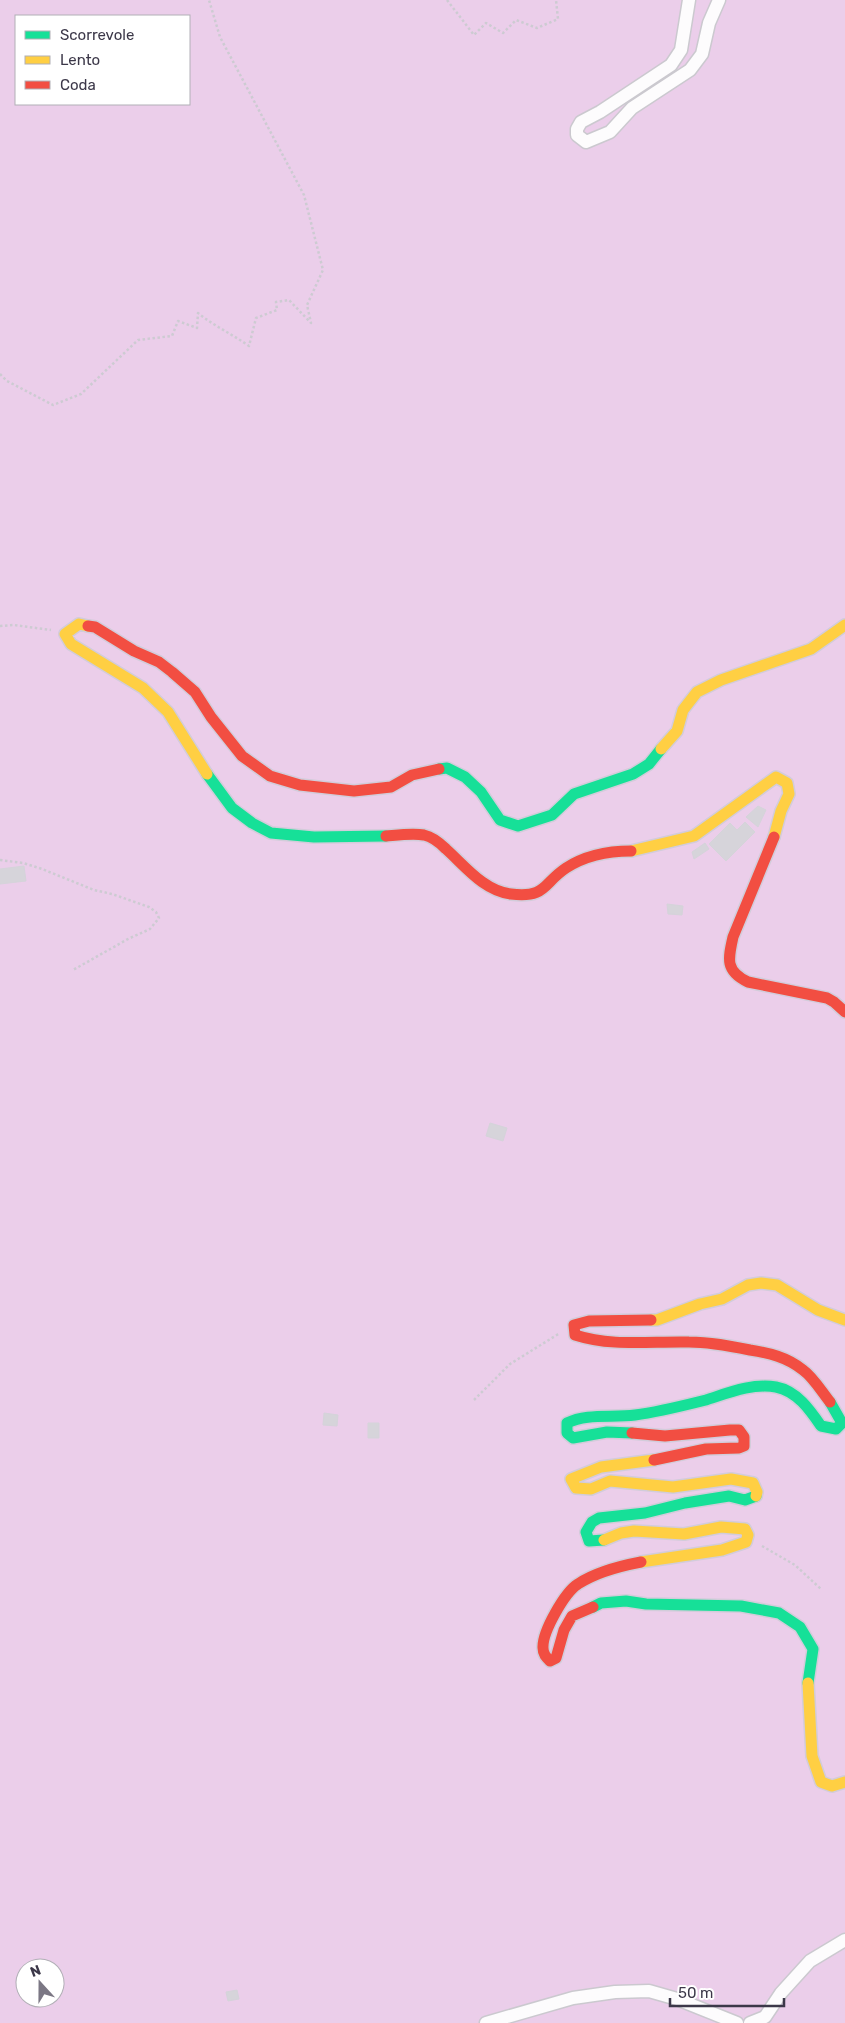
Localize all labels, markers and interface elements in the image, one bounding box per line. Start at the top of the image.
legend [15,15,190,105]
text: Scorrevole [60,26,134,44]
text: Lento [60,51,100,69]
text: Coda [60,76,96,94]
north arrow [15,1958,65,2008]
text: N [28,1962,43,1981]
scale bar [670,1976,784,2008]
text: 50 m [678,1984,713,2002]

